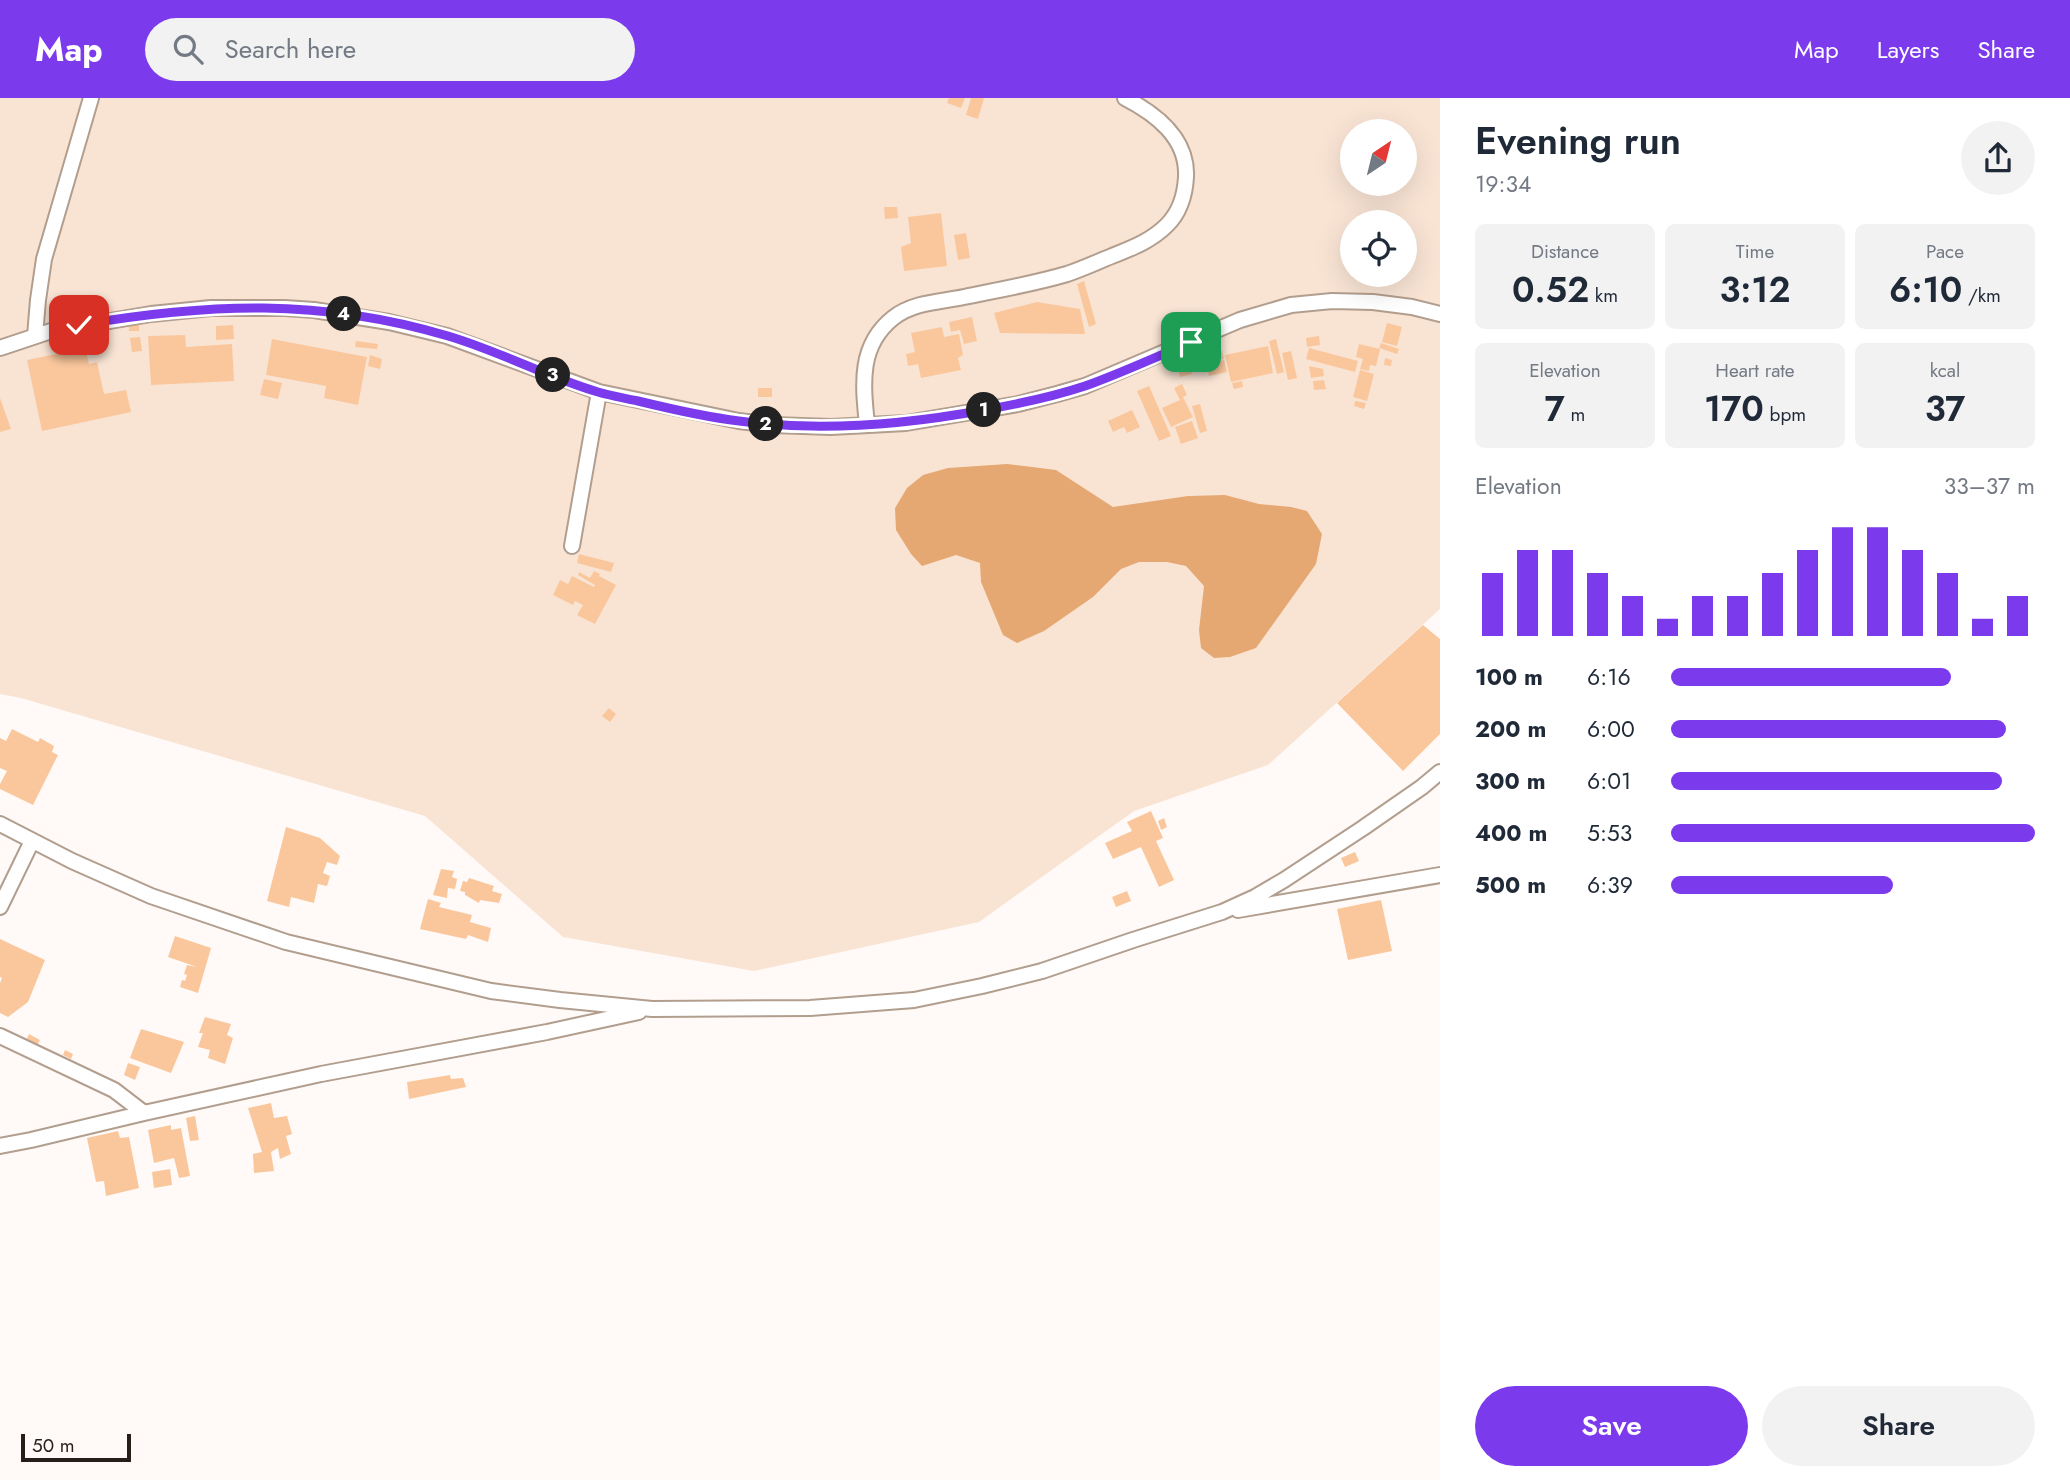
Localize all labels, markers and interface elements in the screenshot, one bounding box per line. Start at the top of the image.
search box [145,18,635,81]
text: Map [35,26,103,73]
icon: search [169,30,207,68]
text: Search here [225,30,356,68]
text: Map [1794,32,1839,67]
text: Layers [1877,32,1939,67]
text: Share [1977,32,2035,67]
text: Evening run [1475,113,1681,168]
north arrow [1340,119,1418,196]
map controls [1340,119,1417,287]
button: share [1961,121,2035,195]
text: 19:34 [1475,167,1531,201]
button: locate [1340,210,1417,287]
text: Distance [1531,238,1599,265]
text: Time [1736,238,1774,265]
text: Pace [1926,238,1964,265]
text: 0.52 [1512,265,1589,315]
text: 3:12 [1719,265,1791,315]
text: 6:10 [1889,265,1962,315]
text: km [1589,282,1618,309]
text: /km [1962,282,2001,309]
pin [49,295,109,355]
pin: 4 [326,296,362,332]
text: 4 [337,300,350,327]
icon: check [60,306,98,344]
pin [1161,312,1221,372]
icon: arrive [1172,323,1210,361]
text: Elevation [1529,357,1601,384]
text: Heart rate [1715,357,1795,384]
text: kcal [1930,357,1960,384]
pin: 3 [536,358,570,392]
text: 3 [547,361,558,388]
text: 7 [1545,384,1565,434]
text: 170 [1704,384,1764,434]
text: 37 [1925,384,1965,434]
pin: 1 [967,392,1002,428]
text: 1 [979,396,988,423]
text: m [1565,401,1585,428]
text: bpm [1764,401,1806,428]
pin: 2 [748,406,784,442]
text: 2 [759,410,772,437]
text: Elevation [1475,469,1562,503]
text: 33–37 m [1944,469,2035,503]
text: 100 m [1475,660,1543,694]
text: 6:16 [1587,660,1631,694]
text: 200 m [1475,712,1546,746]
text: 6:00 [1587,712,1635,746]
text: 300 m [1475,764,1546,798]
text: 6:01 [1587,764,1631,798]
text: 400 m [1475,816,1547,850]
text: 5:53 [1587,816,1632,850]
text: 500 m [1475,868,1546,902]
text: 6:39 [1587,868,1633,902]
button: Save [1475,1386,1748,1466]
button: Share [1762,1386,2035,1466]
scale bar [21,1431,131,1463]
text: 50 m [32,1432,75,1459]

